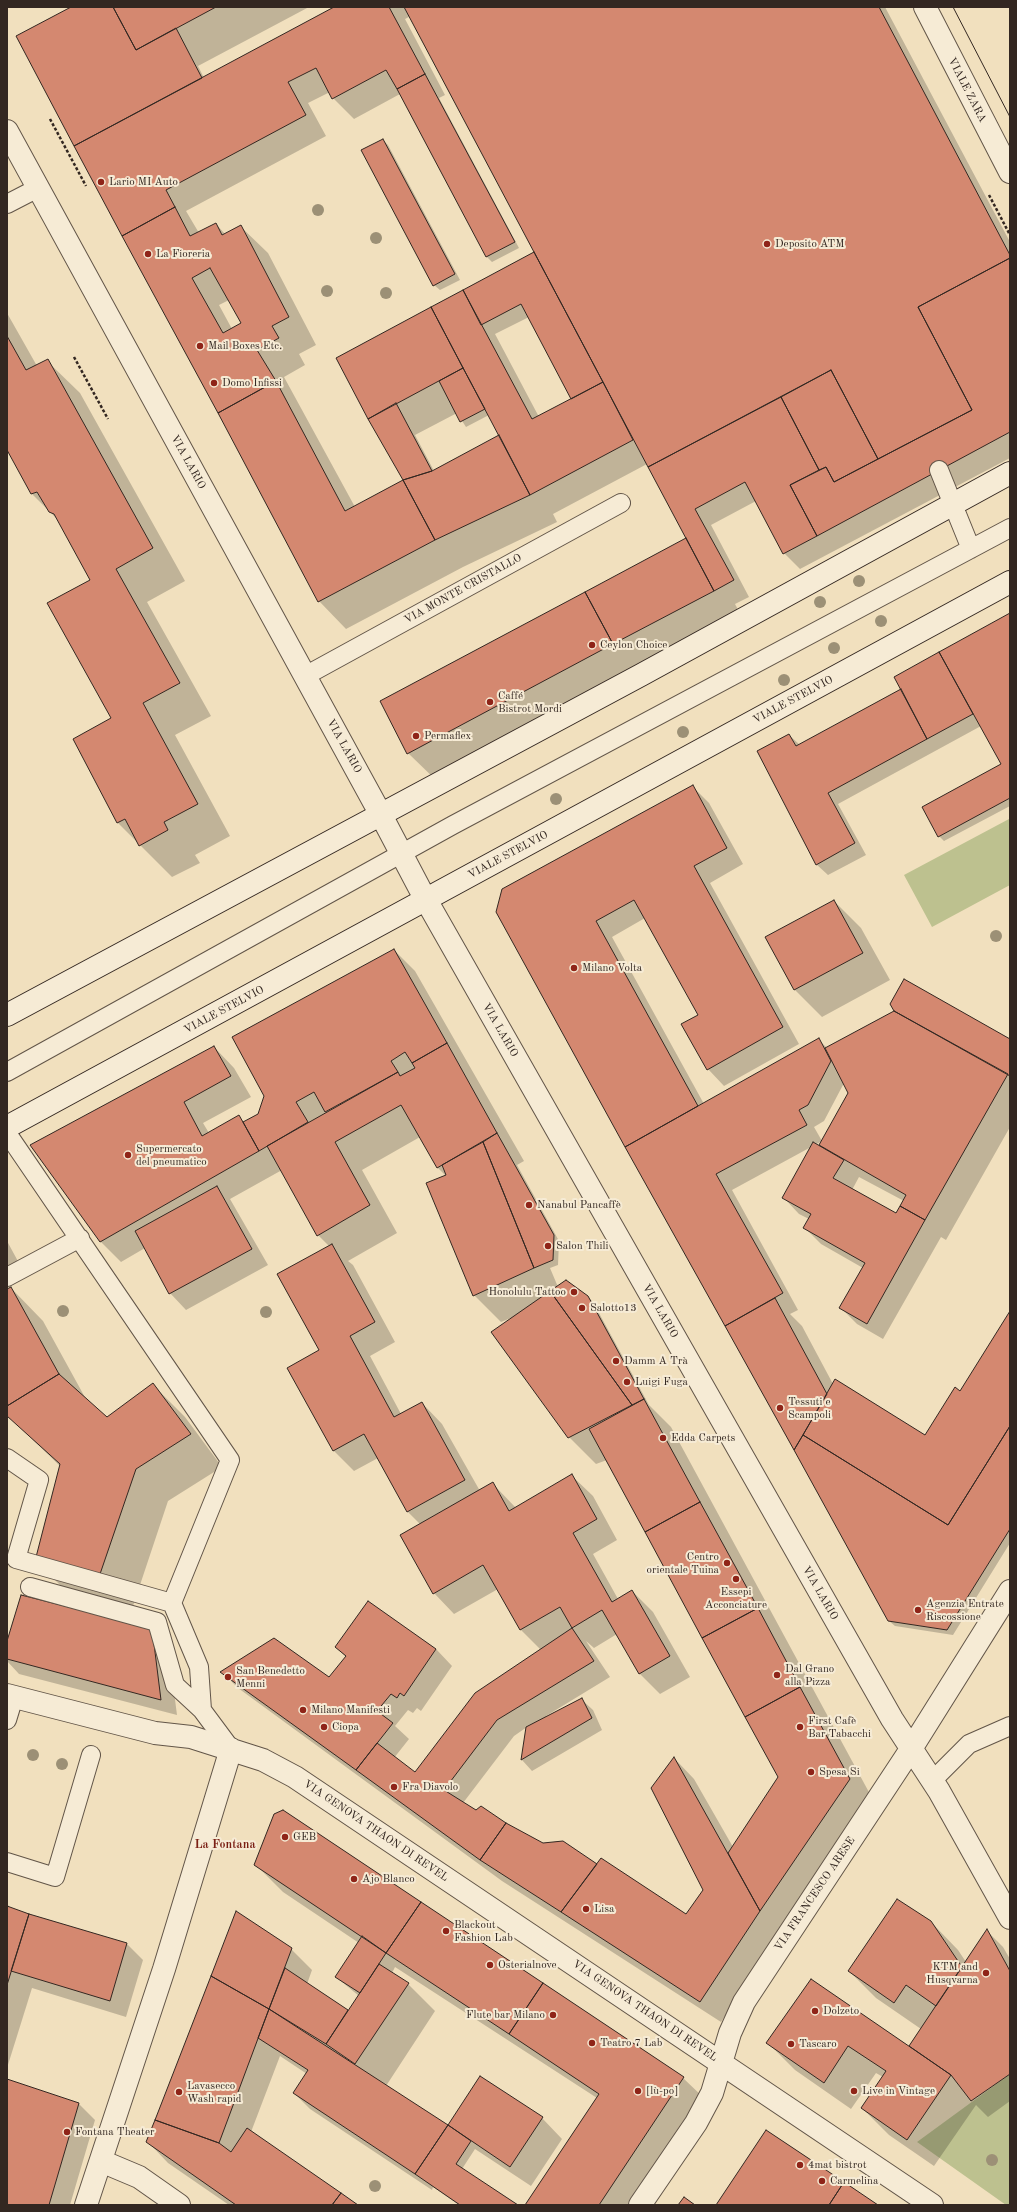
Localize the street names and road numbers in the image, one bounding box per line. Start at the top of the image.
street label: VIALE ZARA [945,55,989,125]
street label: VIA LARIO [168,433,208,491]
street label: VIA MONTE CRISTALLO [402,551,524,627]
street label: VIALE STELVIO [751,673,835,727]
street label: VIA LARIO [324,717,364,775]
street label: VIALE STELVIO [466,828,550,882]
street label: VIALE STELVIO [182,983,266,1037]
street label: VIA LARIO [479,1001,521,1059]
street label: VIA LARIO [639,1282,681,1340]
street label: VIA LARIO [799,1564,841,1622]
street label: VIA GENOVA THAON DI REVEL [301,1777,451,1885]
street label: VIA FRANCESCO ARESE [772,1834,858,1954]
street label: VIA GENOVA THAON DI REVEL [570,1957,720,2065]

